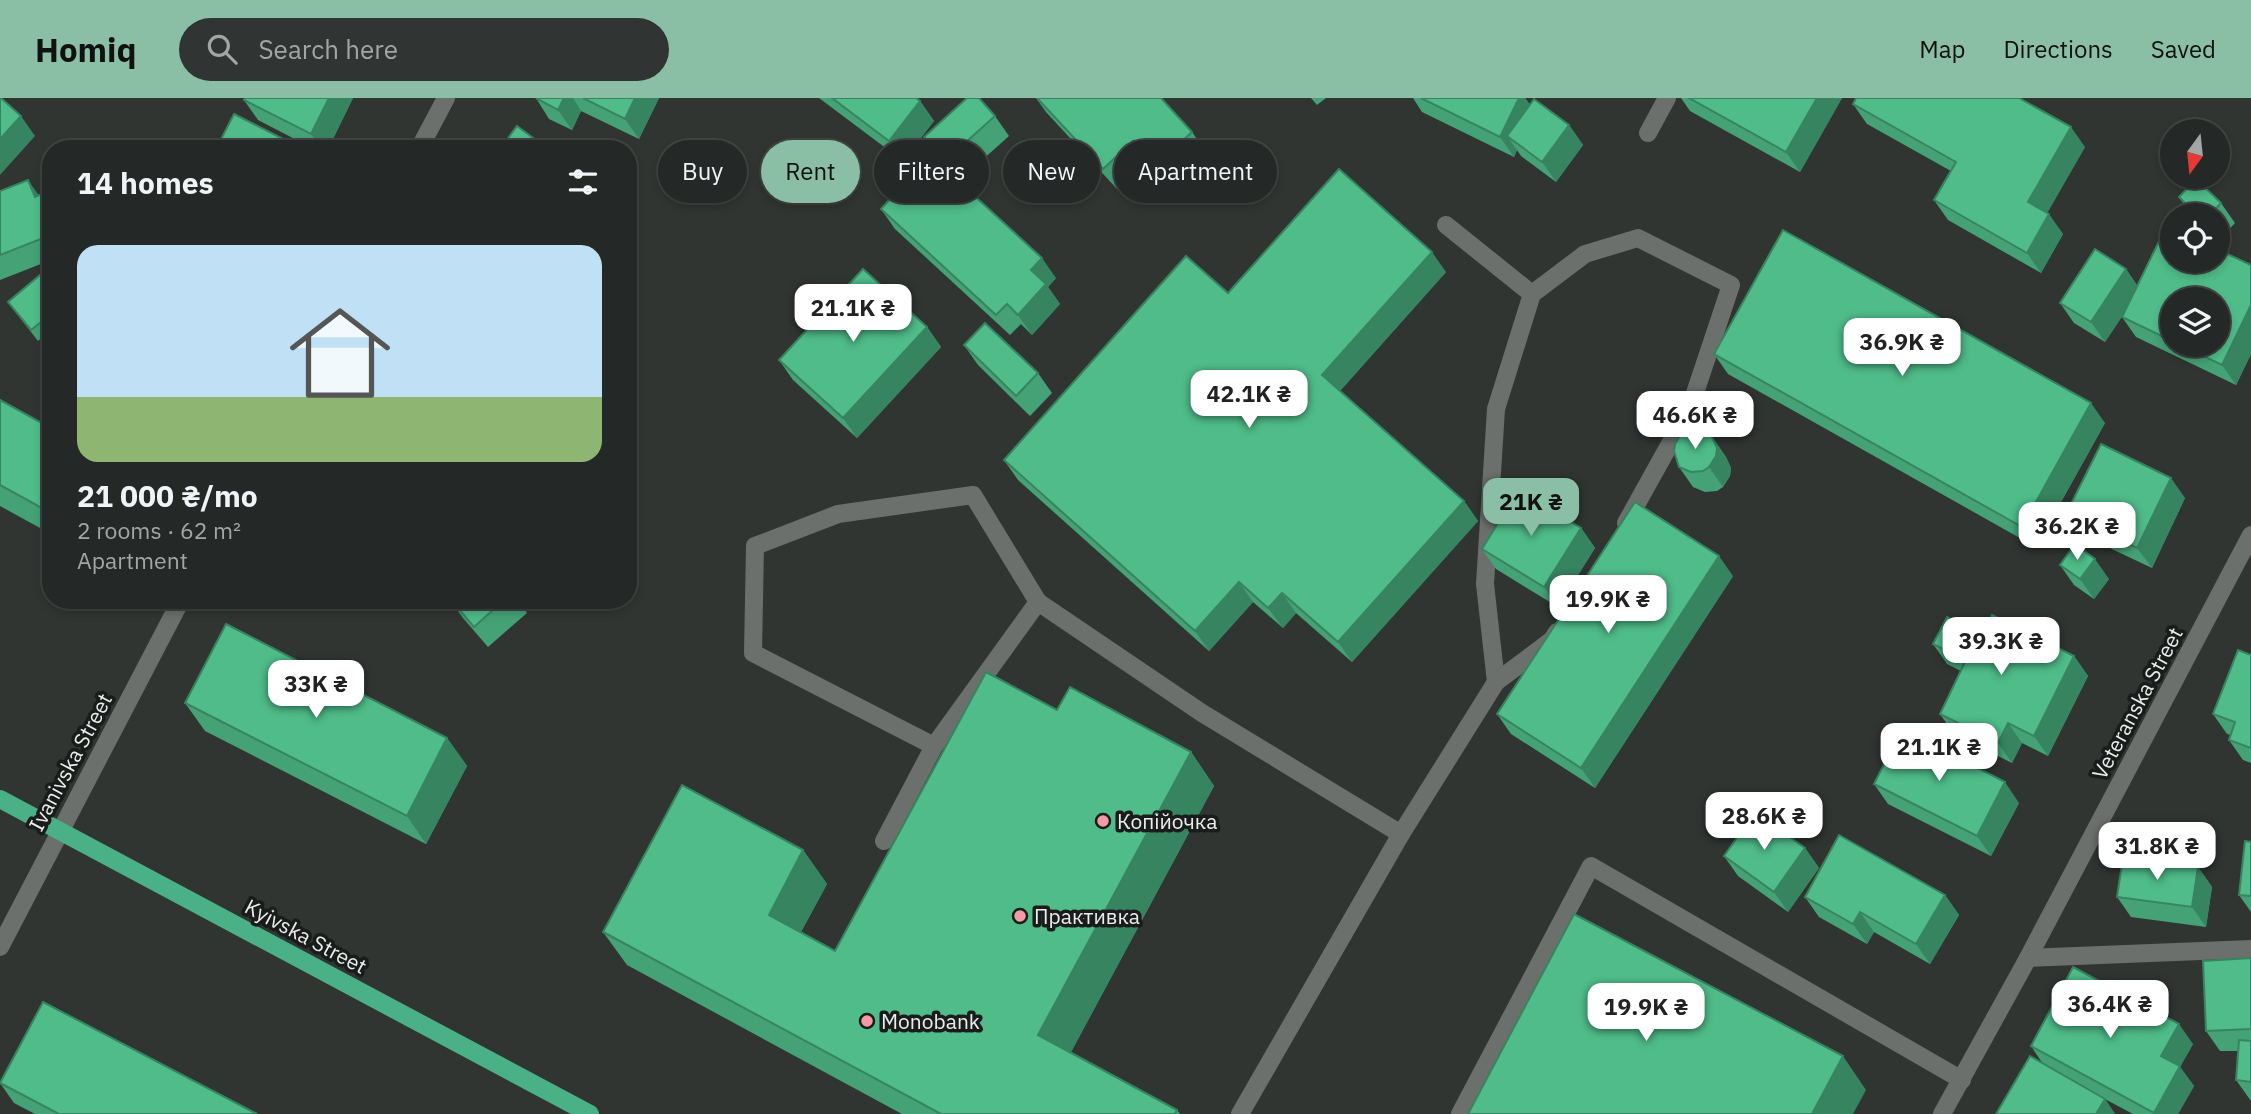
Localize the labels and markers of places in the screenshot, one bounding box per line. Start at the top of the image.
pin: 21.1K ₴ [788,285,918,344]
pin: 36.9K ₴ [1837,318,1967,378]
pin: 42.1K ₴ [1184,370,1314,430]
pin: 46.6K ₴ [1630,392,1760,451]
pin: 21K ₴ [1482,478,1580,538]
pin: 36.2K ₴ [2012,503,2142,562]
pin: 19.9K ₴ [1543,575,1673,635]
pin: 39.3K ₴ [1936,618,2066,677]
pin: 33K ₴ [267,660,365,720]
pin: 21.1K ₴ [1874,724,2004,783]
pin: 28.6K ₴ [1699,792,1829,852]
place label: Копійочка [1117,807,1217,835]
marker: Копійочка [1095,813,1111,829]
pin: 31.8K ₴ [2092,822,2222,882]
place label: Практивка [1034,902,1140,930]
marker: Практивка [1012,908,1028,924]
pin: 36.4K ₴ [2045,981,2175,1040]
pin: 19.9K ₴ [1581,984,1711,1043]
place label: Monobank [881,1007,980,1035]
marker: Monobank [859,1013,875,1029]

